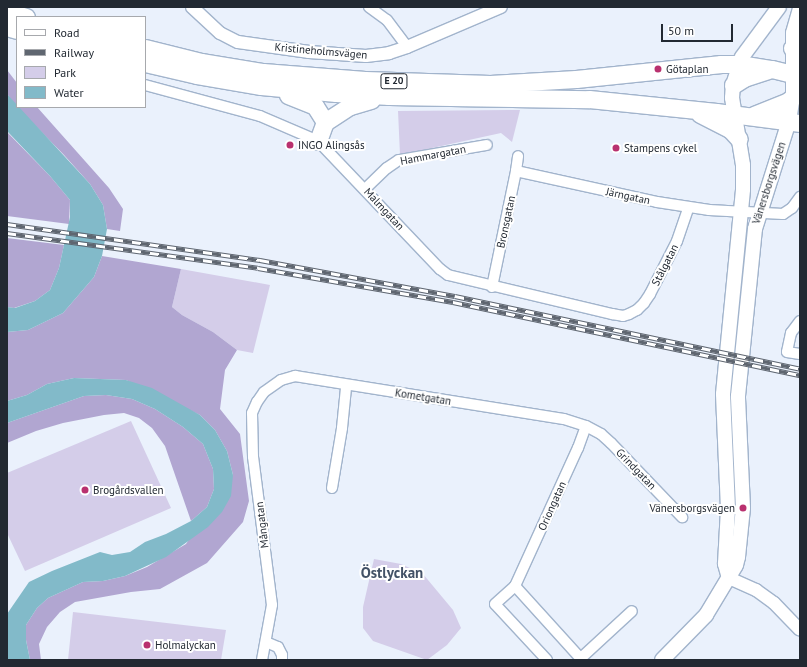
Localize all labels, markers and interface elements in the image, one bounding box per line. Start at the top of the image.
legend [16,16,146,108]
scale bar [663,16,735,42]
text: 50 m [668,23,694,38]
text: Road [54,25,79,40]
street label: Kristineholmsvägen [274,40,368,62]
text: Railway [54,45,94,60]
place label: Götaplan [666,62,708,76]
marker: Götaplan [653,64,663,74]
text: Park [54,65,76,80]
road number: E 20 [380,73,408,89]
text: Water [54,85,84,100]
place label: INGO Alingsås [298,138,365,152]
marker: INGO Alingsås [285,140,295,150]
street label: Vänersborgsvägen [750,140,788,226]
place label: Stampens cykel [624,141,697,155]
street label: Hammargatan [399,142,467,168]
marker: Stampens cykel [611,143,621,153]
street label: Malmgatan [361,185,407,233]
street label: Järngatan [605,185,651,207]
street label: Bronsgatan [494,195,518,249]
street label: Stålgatan [649,242,681,288]
street label: Kometgatan [394,386,452,408]
street label: Grindgatan [613,446,659,492]
street label: Oriongatan [535,479,569,533]
place label: Brogårdsvallen [93,483,163,497]
marker: Brogårdsvallen [80,485,90,495]
street label: Mångatan [253,501,271,549]
place label: Vänersborgsvägen [649,501,735,515]
marker: Vänersborgsvägen [738,503,748,513]
district label: Östlyckan [361,564,423,582]
place label: Holmalyckan [155,638,216,652]
marker: Holmalyckan [142,640,152,650]

